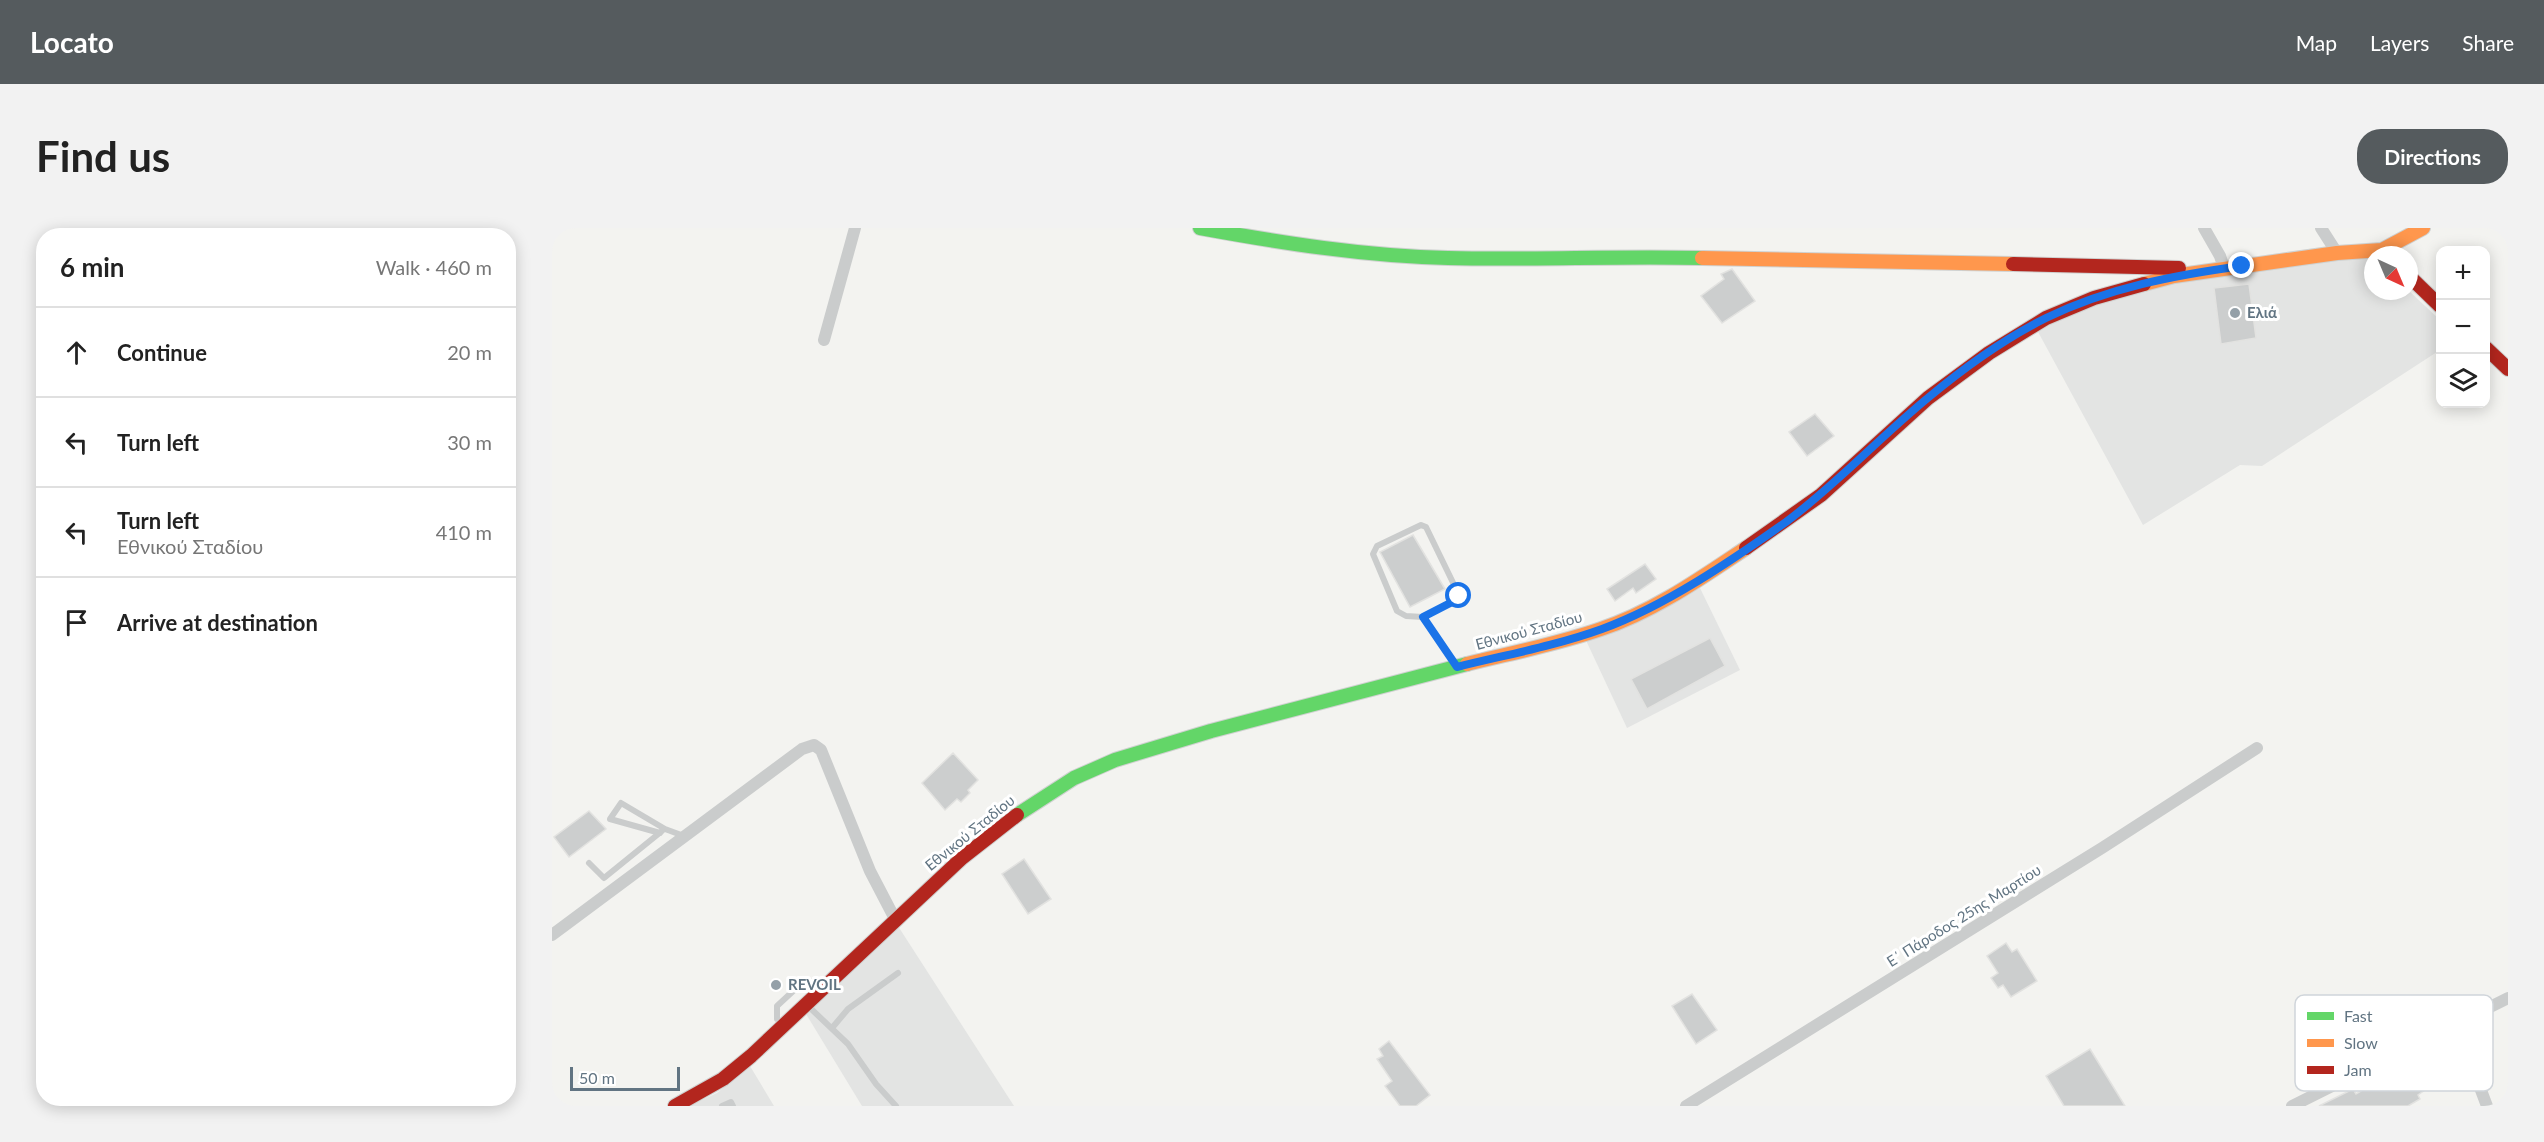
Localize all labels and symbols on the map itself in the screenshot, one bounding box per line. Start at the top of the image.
north arrow [2364,246,2418,300]
route end [2228,252,2254,278]
place label: Ελιά [2247,303,2277,321]
marker: Ελιά [2228,306,2242,320]
route start [1445,582,1471,608]
street label: Εθνικού Σταδίου [1473,607,1584,653]
street label: Εθνικού Σταδίου [921,791,1018,874]
street label: Ε΄ Πάροδος 25ης Μαρτίου [1883,860,2044,970]
place label: REVOIL [788,975,841,993]
marker: REVOIL [769,978,783,992]
legend [2295,995,2493,1091]
text: Fast [2344,1006,2373,1025]
text: Slow [2344,1033,2378,1052]
text: Jam [2344,1060,2372,1079]
scale bar [570,1064,680,1092]

